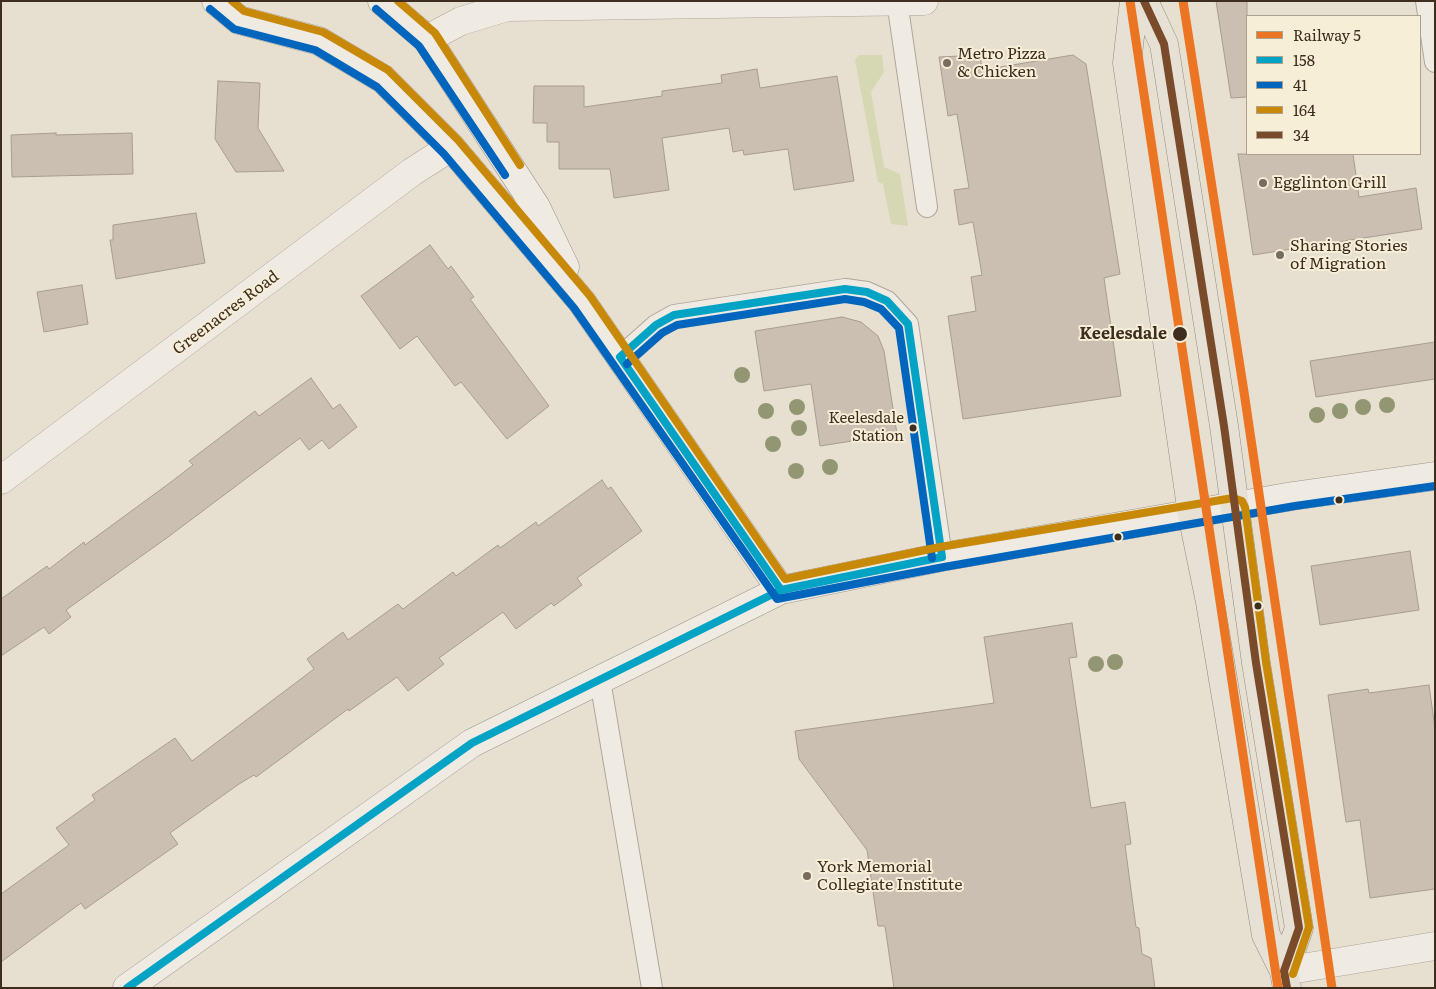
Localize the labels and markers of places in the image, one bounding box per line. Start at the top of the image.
place label: Metro Pizza & Chicken [957,44,1046,82]
marker: Metro Pizza & Chicken [941,57,953,69]
place label: Egglinton Grill [1273,173,1387,193]
marker: Egglinton Grill [1257,177,1269,189]
place label: Sharing Stories of Migration [1290,236,1407,274]
marker: Sharing Stories of Migration [1274,249,1286,261]
place label: Keelesdale [1079,324,1167,344]
marker: Keelesdale [1171,325,1189,343]
place label: Keelesdale Station [829,410,904,445]
marker: Keelesdale Station [908,423,918,433]
unlabelled marker [1334,495,1344,505]
unlabelled marker [1113,532,1123,542]
unlabelled marker [1253,601,1263,611]
place label: York Memorial Collegiate Institute [817,857,963,895]
marker: York Memorial Collegiate Institute [801,870,813,882]

